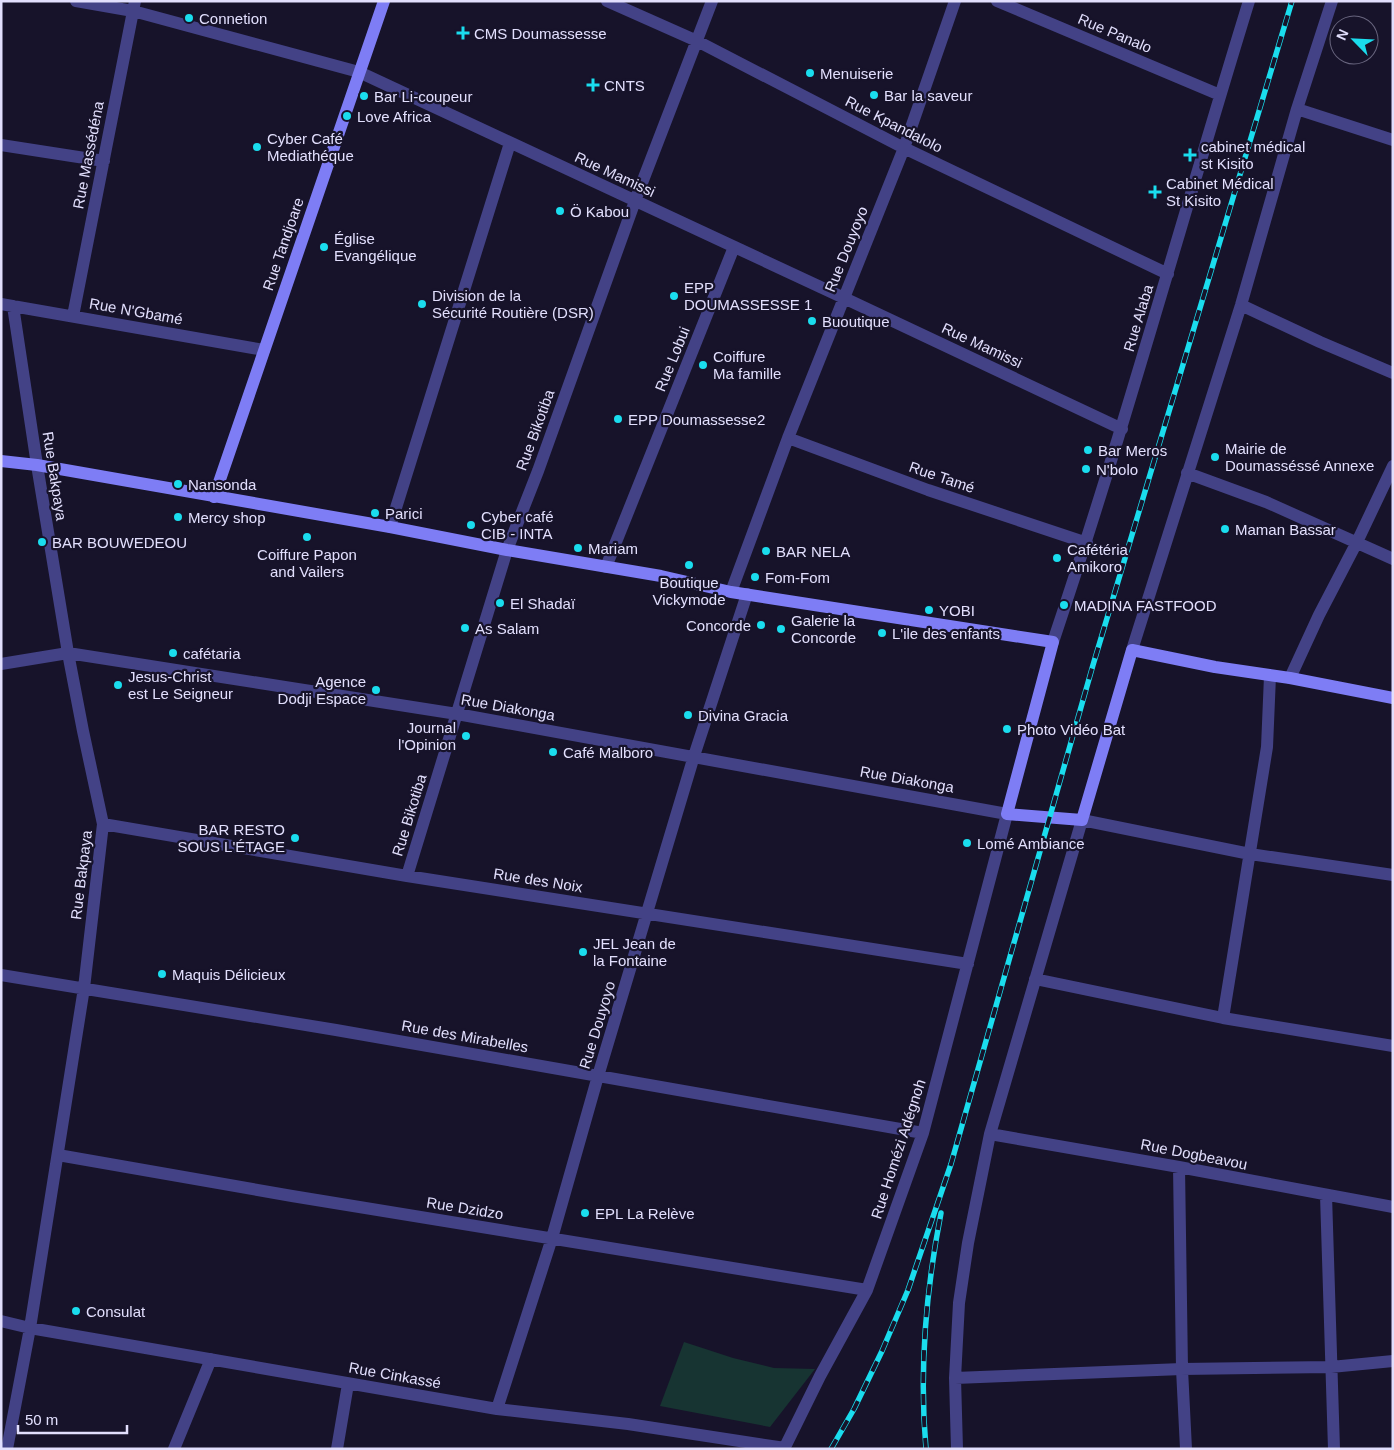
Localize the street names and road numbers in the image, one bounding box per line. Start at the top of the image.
street label: Rue Panalo [1076,10,1154,56]
street label: Rue Kpandalolo [843,92,945,156]
street label: Rue Massédéna [69,99,107,210]
street label: Rue Mamissi [572,148,658,200]
street label: Rue Tandjoare [259,195,307,293]
street label: Rue Douyoyo [821,204,871,294]
street label: Rue Alaba [1120,282,1156,354]
street label: Rue N'Gbamé [88,294,184,328]
street label: Rue Mamissi [939,319,1025,371]
street label: Rue Lobui [651,324,693,394]
street label: Rue Bikotiba [512,387,558,473]
street label: Rue Bakpaya [40,430,71,522]
street label: Rue Tamé [907,458,977,496]
street label: Rue Diakonga [460,690,557,724]
street label: Rue Diakonga [859,762,956,796]
street label: Rue Bikotiba [388,771,430,858]
street label: Rue Bakpaya [67,829,95,921]
street label: Rue des Noix [492,865,584,896]
street label: Rue Douyoyo [576,979,618,1071]
street label: Rue des Mirabelles [400,1016,530,1056]
street label: Rue Homézi Adégnoh [867,1077,929,1221]
street label: Rue Dogbeavou [1139,1135,1249,1173]
street label: Rue Dzidzo [425,1194,505,1222]
street label: Rue Cinkassé [348,1359,442,1391]

